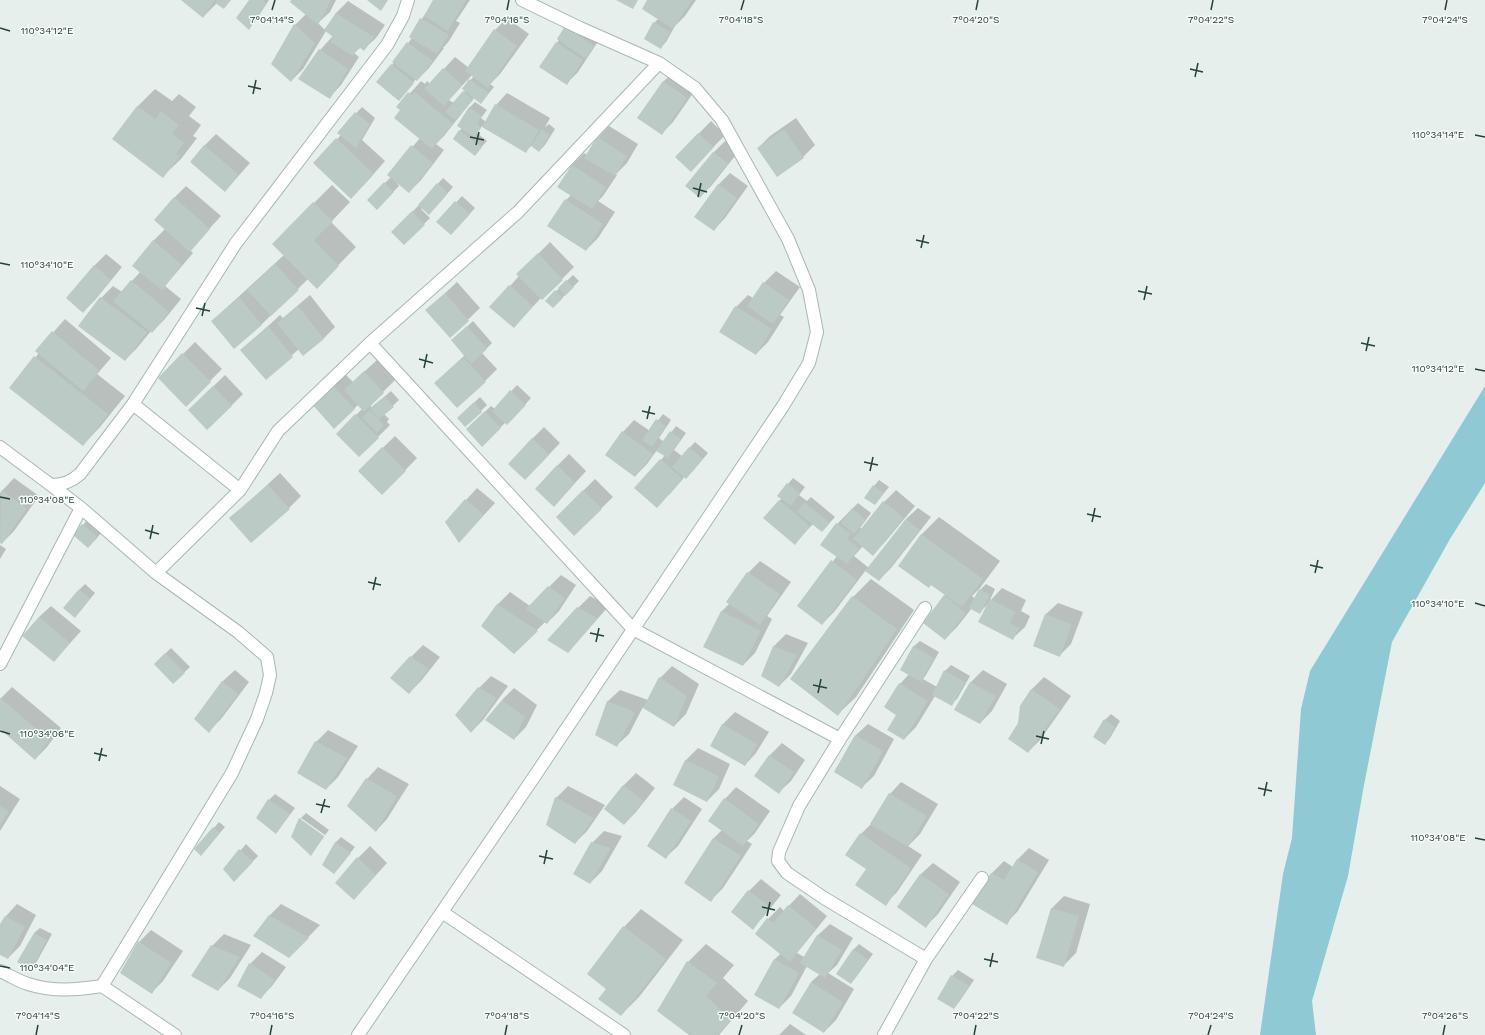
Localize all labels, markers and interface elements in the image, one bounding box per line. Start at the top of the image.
text: 7°04'14"S [250,14,294,25]
text: 7°04'16"S [485,14,529,25]
text: 7°04'18"S [719,14,763,25]
text: 7°04'20"S [953,14,999,25]
text: 7°04'22"S [1188,14,1234,25]
text: 7°04'24"S [1422,14,1468,25]
text: 110°34'12"E [21,25,73,36]
text: 110°34'14"E [1412,129,1464,140]
text: 110°34'10"E [21,259,73,270]
text: 110°34'12"E [1412,363,1464,374]
text: 110°34'08"E [19,494,75,505]
text: 110°34'10"E [1412,598,1464,609]
text: 110°34'06"E [19,728,75,739]
text: 110°34'08"E [1410,832,1466,843]
text: 110°34'04"E [20,962,74,973]
text: 7°04'14"S [16,1010,60,1021]
text: 7°04'16"S [250,1010,294,1021]
text: 7°04'18"S [485,1010,529,1021]
text: 7°04'20"S [719,1010,765,1021]
text: 7°04'22"S [953,1010,999,1021]
text: 7°04'24"S [1188,1010,1234,1021]
text: 7°04'26"S [1422,1010,1468,1021]

